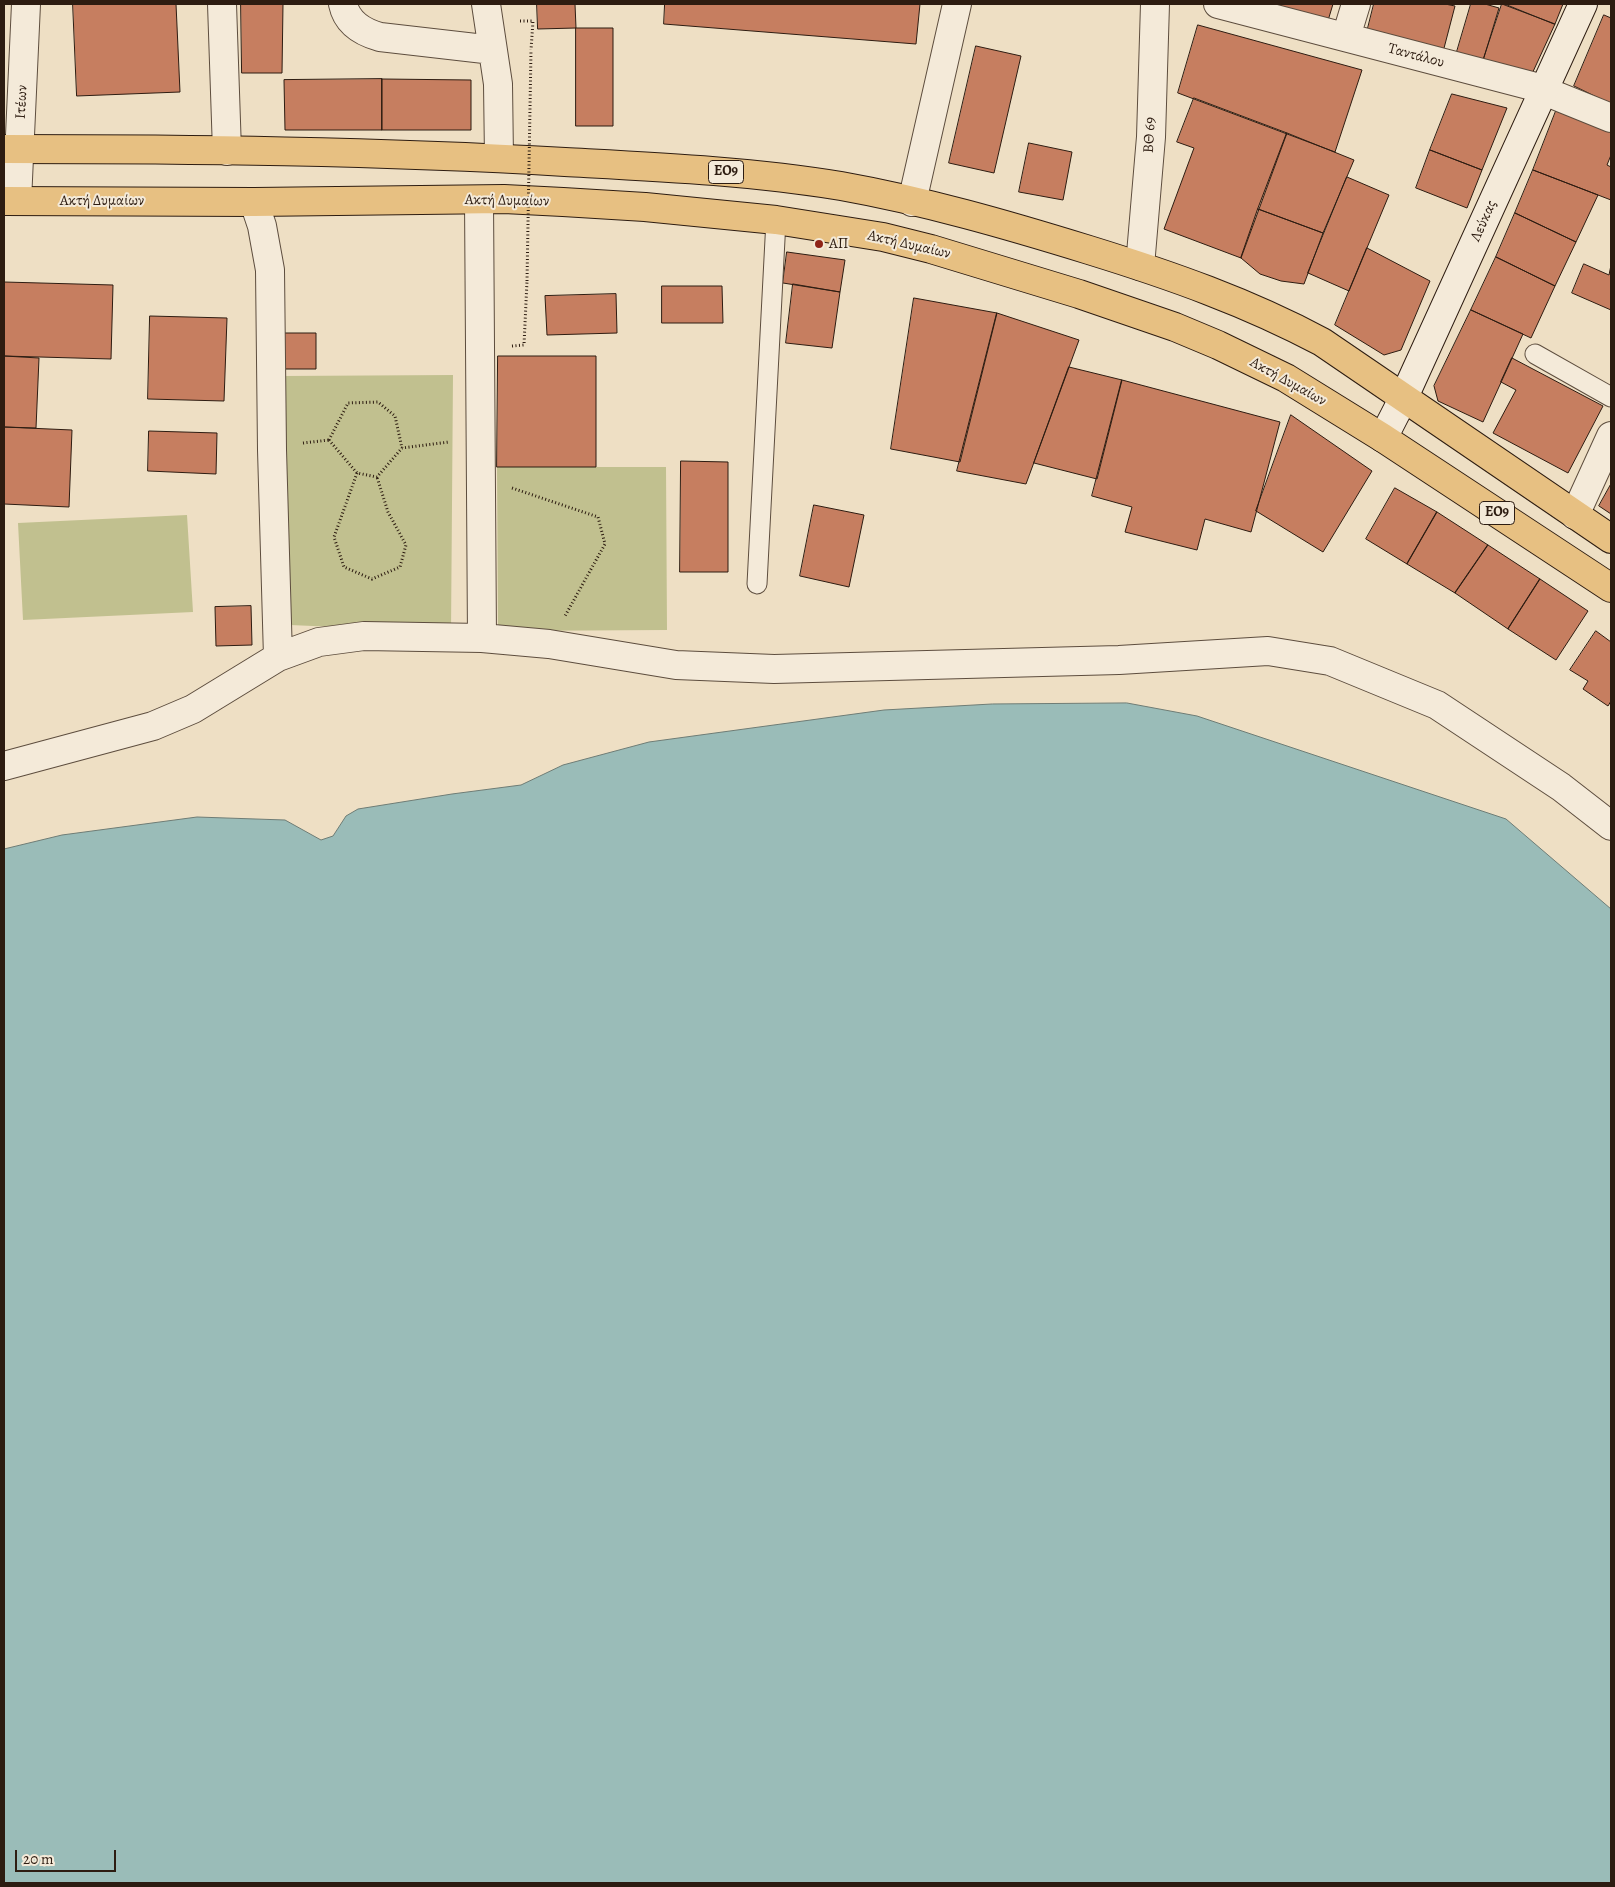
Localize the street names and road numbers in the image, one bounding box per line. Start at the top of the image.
street label: Ταντάλου [1386,40,1446,72]
street label: Ιτέων [12,85,32,119]
street label: ΒΘ 69 [1140,117,1160,153]
road number: ΕΟ9 [708,160,744,183]
street label: Ακτή Δυμαίων [465,191,549,211]
street label: Ακτή Δυμαίων [60,192,144,210]
street label: Λεύκας [1467,198,1501,244]
street label: Ακτή Δυμαίων [866,227,952,263]
street label: Ακτή Δυμαίων [1247,354,1329,410]
road number: ΕΟ9 [1480,502,1514,524]

